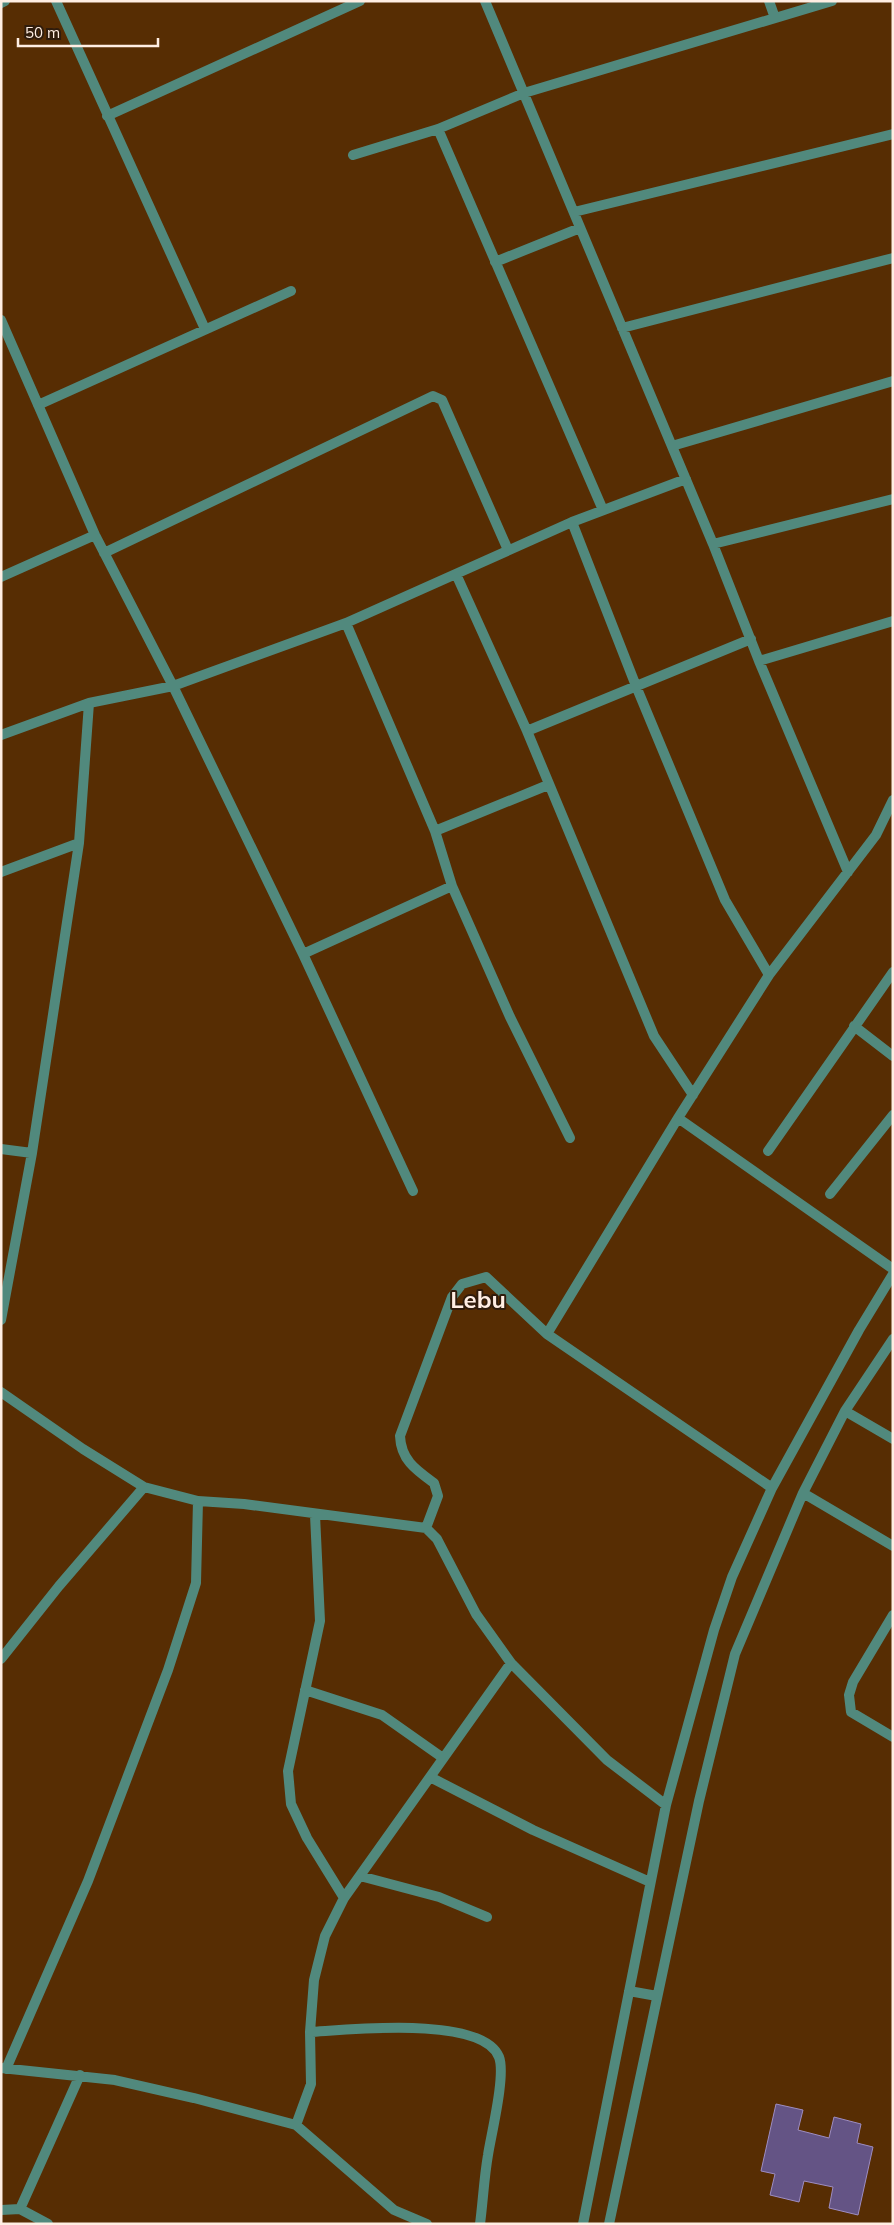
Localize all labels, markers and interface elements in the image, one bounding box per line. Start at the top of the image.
scale bar [18,15,158,47]
text: 50 m [25,23,60,42]
district label: Lebu [450,1284,506,1314]

